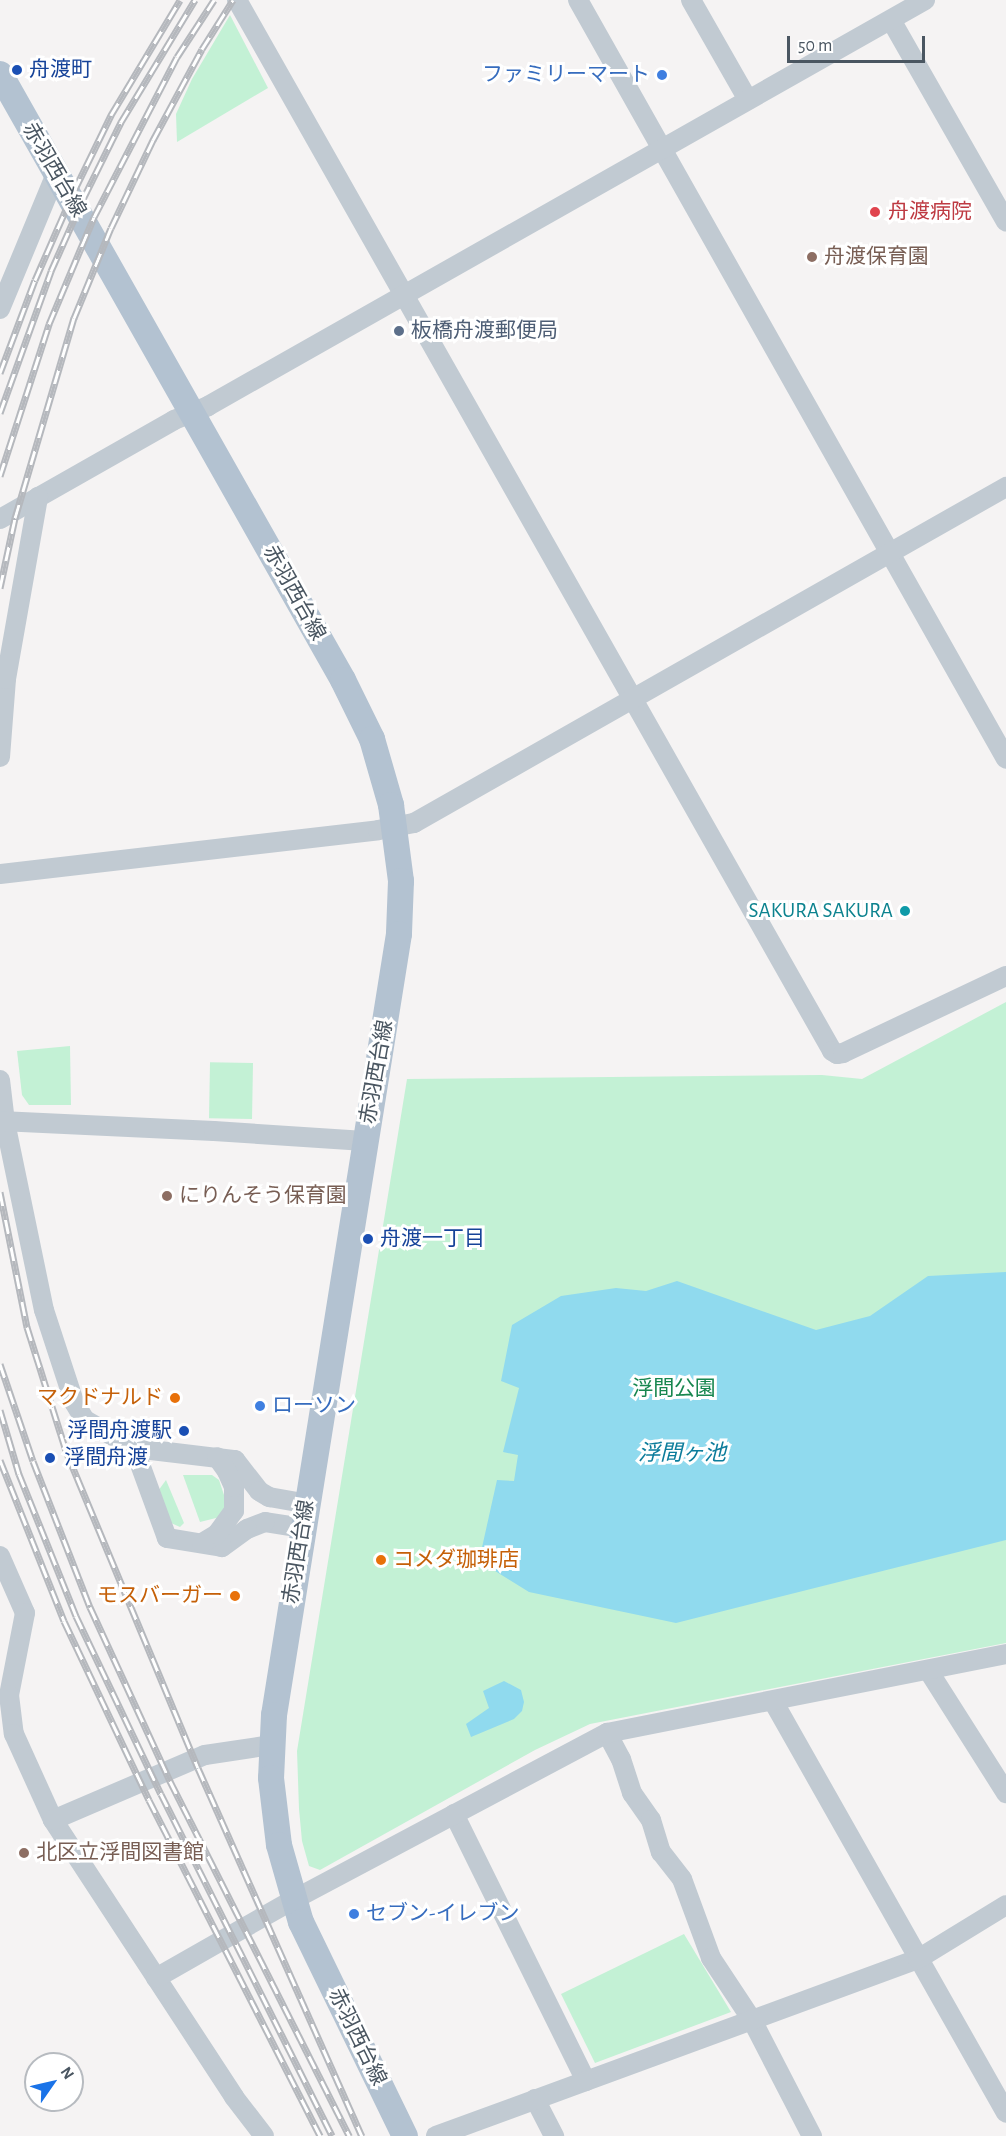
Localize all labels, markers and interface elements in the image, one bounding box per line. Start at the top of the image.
scale bar [790,24,928,62]
text: 50 m [798,37,832,55]
place label: 舟渡町 [29,57,92,83]
place label: ファミリーマート [482,62,650,88]
marker: 舟渡町 [10,63,24,77]
marker: ファミリーマート [655,68,669,82]
street label: 赤羽西台線 [17,118,91,222]
place label: 舟渡病院 [888,199,972,225]
marker: 舟渡病院 [866,203,884,221]
place label: 舟渡保育園 [824,244,929,270]
marker: 舟渡保育園 [805,250,819,264]
place label: 板橋舟渡郵便局 [411,318,558,344]
marker: 板橋舟渡郵便局 [392,324,406,338]
street label: 赤羽西台線 [258,541,330,645]
place label: SAKURA SAKURA [749,898,893,924]
marker: SAKURA SAKURA [898,904,912,918]
street label: 赤羽西台線 [355,1018,399,1126]
place label: にりんそう保育園 [179,1183,347,1209]
marker: にりんそう保育園 [160,1189,174,1203]
place label: 舟渡一丁目 [380,1226,485,1252]
marker: 舟渡一丁目 [361,1232,375,1246]
park label: 浮間公園 [632,1376,716,1402]
place label: マクドナルド [37,1385,163,1411]
marker: マクドナルド [168,1391,182,1405]
place label: ローソン [272,1393,356,1419]
marker: ローソン [253,1399,267,1413]
place label: 浮間舟渡駅 [67,1418,172,1444]
marker: 浮間舟渡駅 [177,1424,191,1438]
water label: 浮間ヶ池 [638,1441,726,1467]
place label: 浮間舟渡 [64,1445,148,1471]
marker: 浮間舟渡 [41,1449,59,1467]
street label: 赤羽西台線 [278,1498,320,1606]
place label: コメダ珈琲店 [393,1547,519,1573]
marker: コメダ珈琲店 [374,1553,388,1567]
place label: モスバーガー [97,1583,223,1609]
marker: モスバーガー [228,1589,242,1603]
place label: 北区立浮間図書館 [36,1840,204,1866]
marker: 北区立浮間図書館 [17,1846,31,1860]
place label: セブン-イレブン [366,1901,519,1927]
marker: セブン-イレブン [347,1907,361,1921]
street label: 赤羽西台線 [323,1984,391,2090]
north arrow [24,2052,84,2112]
text: N [58,2064,77,2082]

